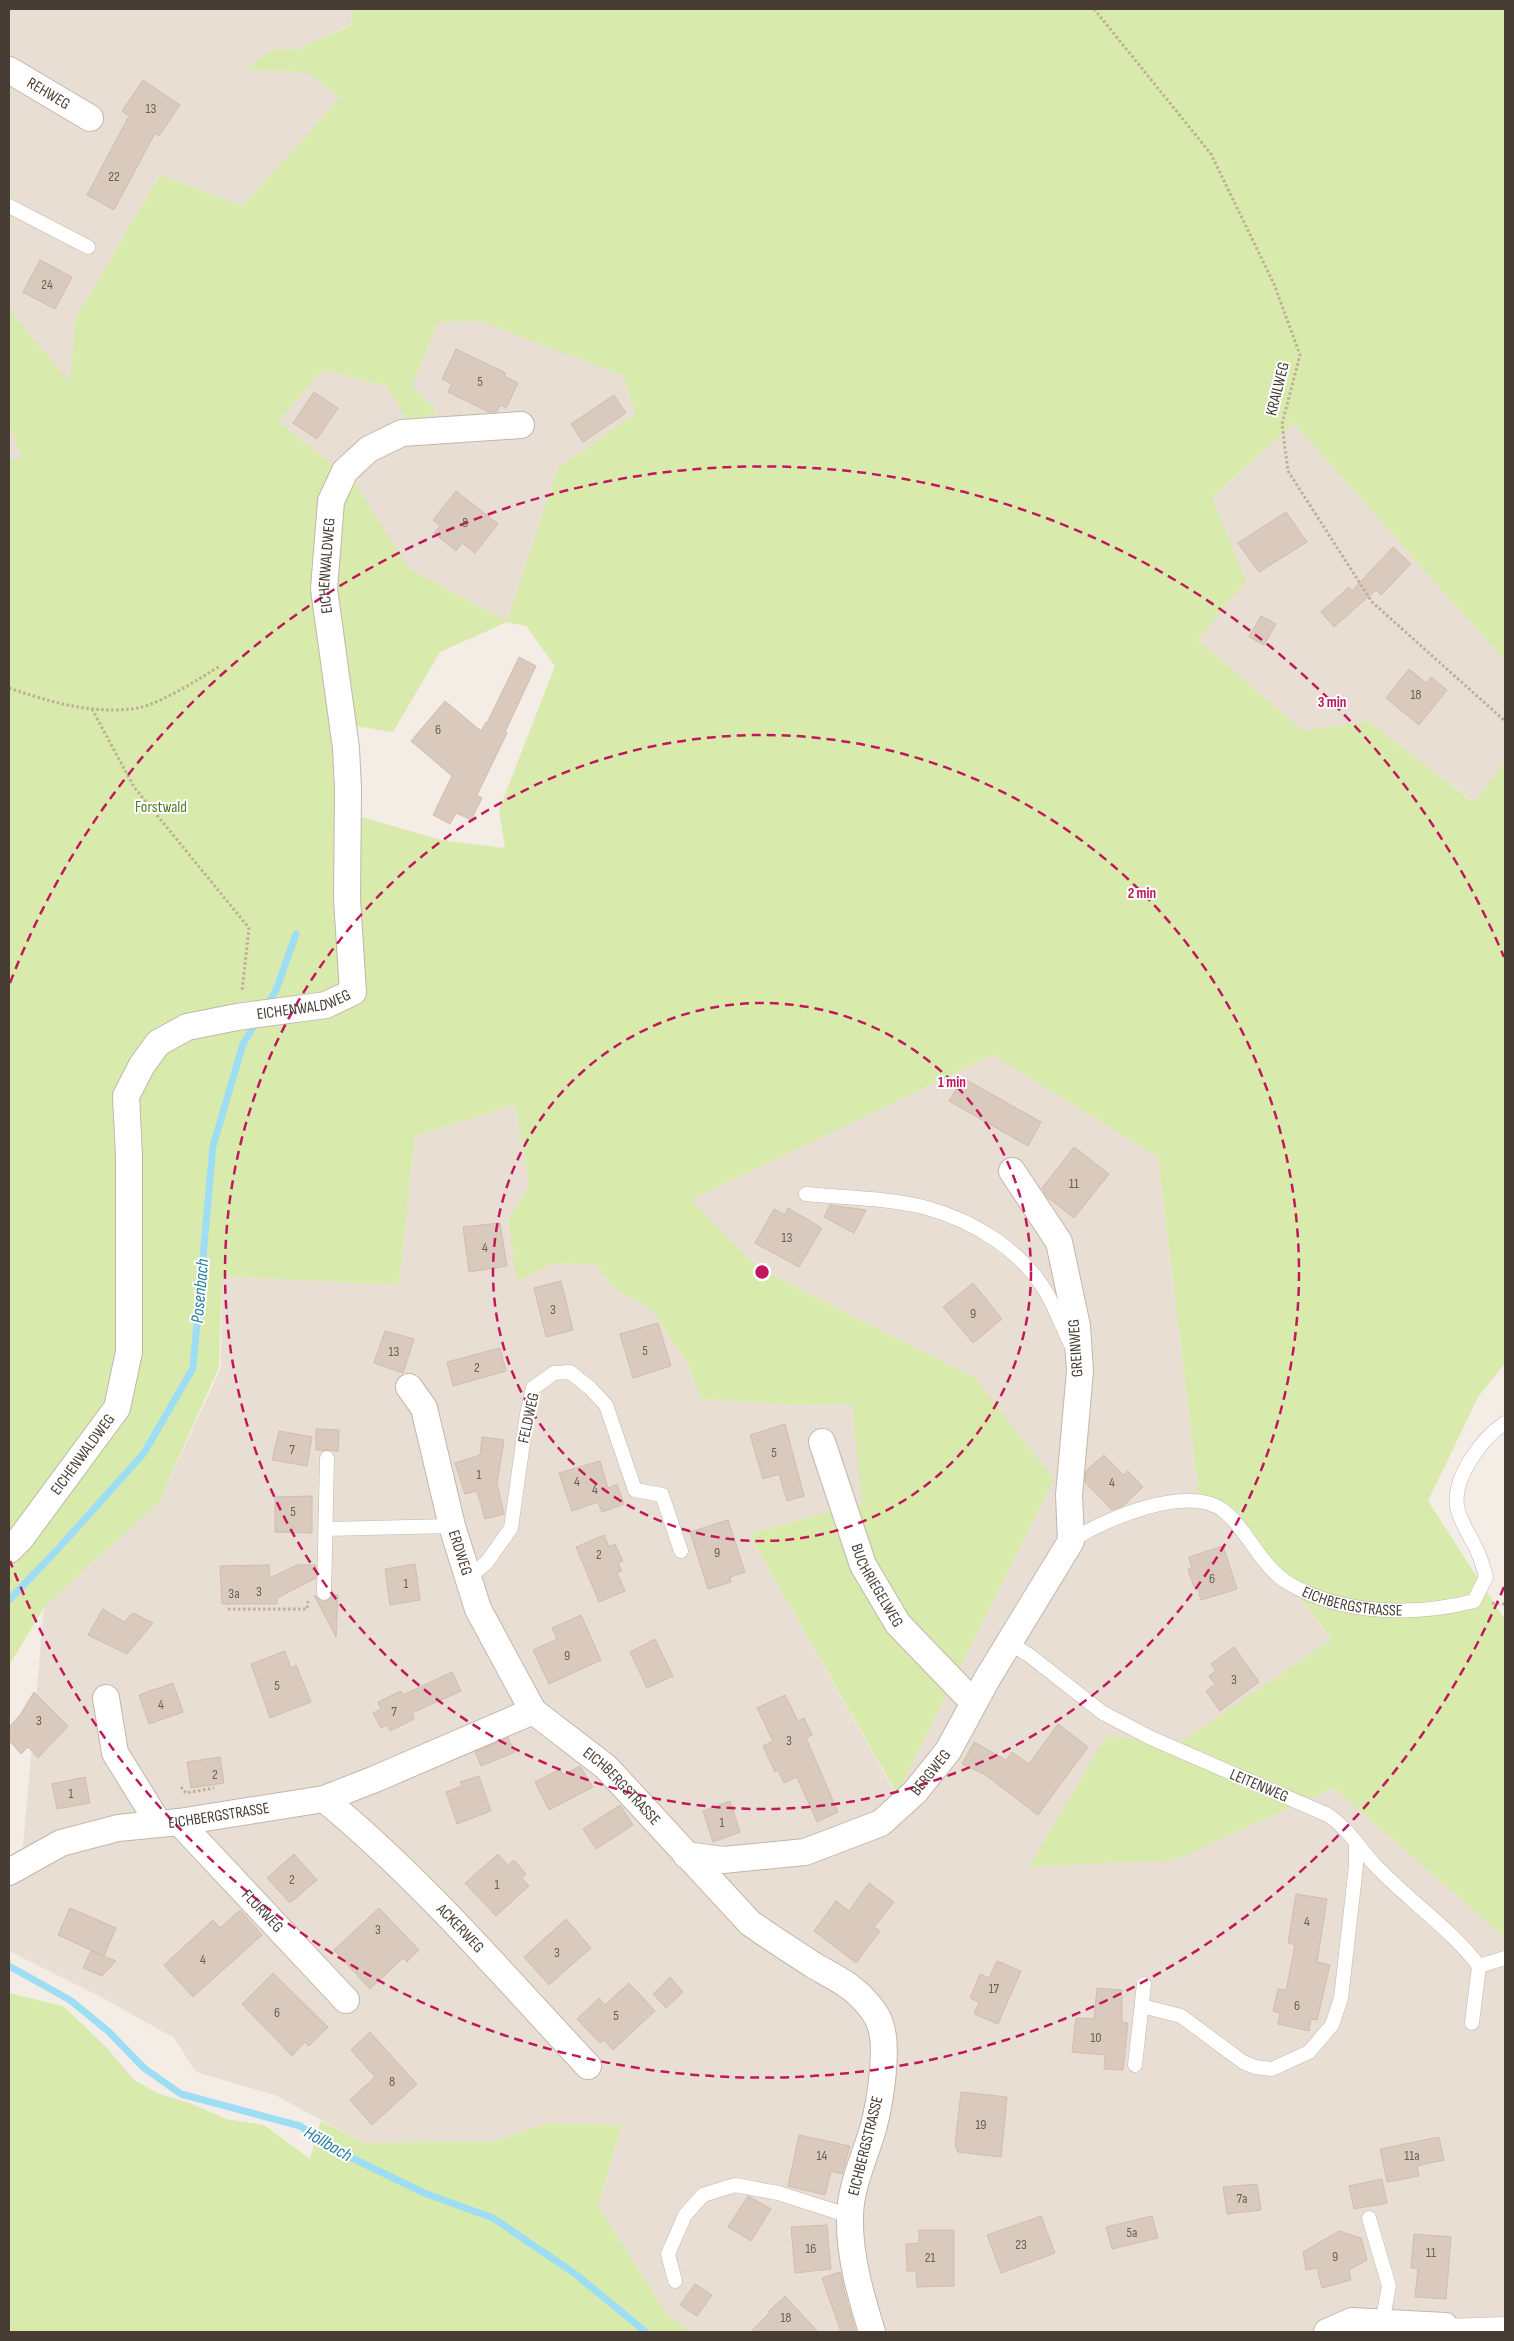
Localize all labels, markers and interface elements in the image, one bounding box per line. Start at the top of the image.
street label: REHWEG [24,73,74,114]
house number: 13 [146,100,157,117]
house number: 22 [108,168,120,185]
house number: 24 [41,276,53,293]
street label: KRAILWEG [1262,360,1294,418]
house number: 5 [477,373,483,390]
house number: 8 [462,514,468,531]
street label: EICHENWALDWEG [314,517,339,615]
house number: 18 [1410,686,1422,703]
text: 3 min [1318,693,1346,712]
house number: 6 [435,721,441,738]
park label: Forstwald [135,798,187,817]
text: 2 min [1128,884,1156,903]
street label: EICHENWALDWEG [255,985,354,1024]
text: 1 min [938,1073,966,1092]
house number: 11 [1069,1175,1079,1192]
house number: 13 [782,1229,793,1246]
house number: 4 [482,1239,488,1256]
water label: Posenbach [187,1257,213,1324]
centre of rings [753,1263,771,1281]
house number: 3 [550,1301,556,1318]
house number: 9 [970,1305,976,1322]
street label: GREINWEG [1064,1318,1088,1378]
house number: 5 [642,1342,648,1359]
house number: 13 [389,1343,400,1360]
house number: 2 [474,1359,480,1376]
street label: FELDWEG [514,1391,544,1445]
street label: EICHENWALDWEG [47,1410,119,1499]
house number: 7 [289,1441,295,1458]
house number: 5 [771,1444,777,1461]
house number: 1 [477,1466,482,1483]
house number: 4 [574,1473,580,1490]
house number: 4 [1109,1474,1115,1491]
house number: 4 [592,1481,598,1498]
house number: 5 [290,1503,296,1520]
street label: ERDWEG [444,1528,476,1578]
street label: BUCHRIEGELWEG [847,1541,907,1631]
house number: 9 [714,1544,720,1561]
house number: 2 [596,1546,602,1563]
house number: 6 [1209,1570,1215,1587]
house number: 1 [404,1575,409,1592]
street label: EICHBERGSTRASSE [1299,1582,1402,1620]
house number: 3 [256,1583,262,1600]
house number: 3a [228,1585,240,1602]
house number: 9 [564,1647,570,1664]
house number: 3 [1231,1671,1237,1688]
house number: 5 [274,1677,280,1694]
house number: 4 [158,1696,164,1713]
house number: 7 [391,1703,397,1720]
house number: 3 [36,1712,42,1729]
house number: 3 [786,1732,792,1749]
street label: EICHBERGSTRASSE [579,1743,664,1829]
street label: BERGWEG [906,1746,955,1799]
street label: LEITENWEG [1227,1765,1291,1807]
house number: 2 [212,1766,218,1783]
house number: 1 [69,1785,74,1802]
street label: EICHBERGSTRASSE [167,1798,271,1833]
house number: 1 [720,1814,725,1831]
house number: 2 [289,1871,295,1888]
house number: 1 [495,1876,500,1893]
street label: FLURWEG [238,1885,287,1936]
street label: ACKERWEG [432,1899,488,1957]
house number: 4 [1304,1913,1310,1930]
house number: 3 [375,1921,381,1938]
house number: 3 [554,1944,560,1961]
house number: 4 [200,1951,206,1968]
house number: 17 [989,1980,1000,1997]
house number: 6 [1294,1997,1300,2014]
house number: 6 [274,2004,280,2021]
house number: 5 [613,2007,619,2024]
house number: 10 [1090,2029,1102,2046]
house number: 8 [389,2073,395,2090]
street label: EICHBERGSTRASSE [844,2094,888,2198]
house number: 19 [975,2116,987,2133]
water label: Höllbach [300,2122,356,2166]
house number: 14 [817,2147,828,2164]
house number: 11a [1404,2147,1420,2164]
house number: 7a [1237,2190,1247,2207]
house number: 5a [1126,2224,1138,2241]
house number: 23 [1015,2236,1027,2253]
house number: 16 [805,2240,817,2257]
house number: 11 [1426,2244,1436,2261]
house number: 9 [1332,2248,1338,2265]
house number: 21 [925,2249,935,2266]
house number: 18 [780,2309,792,2326]

